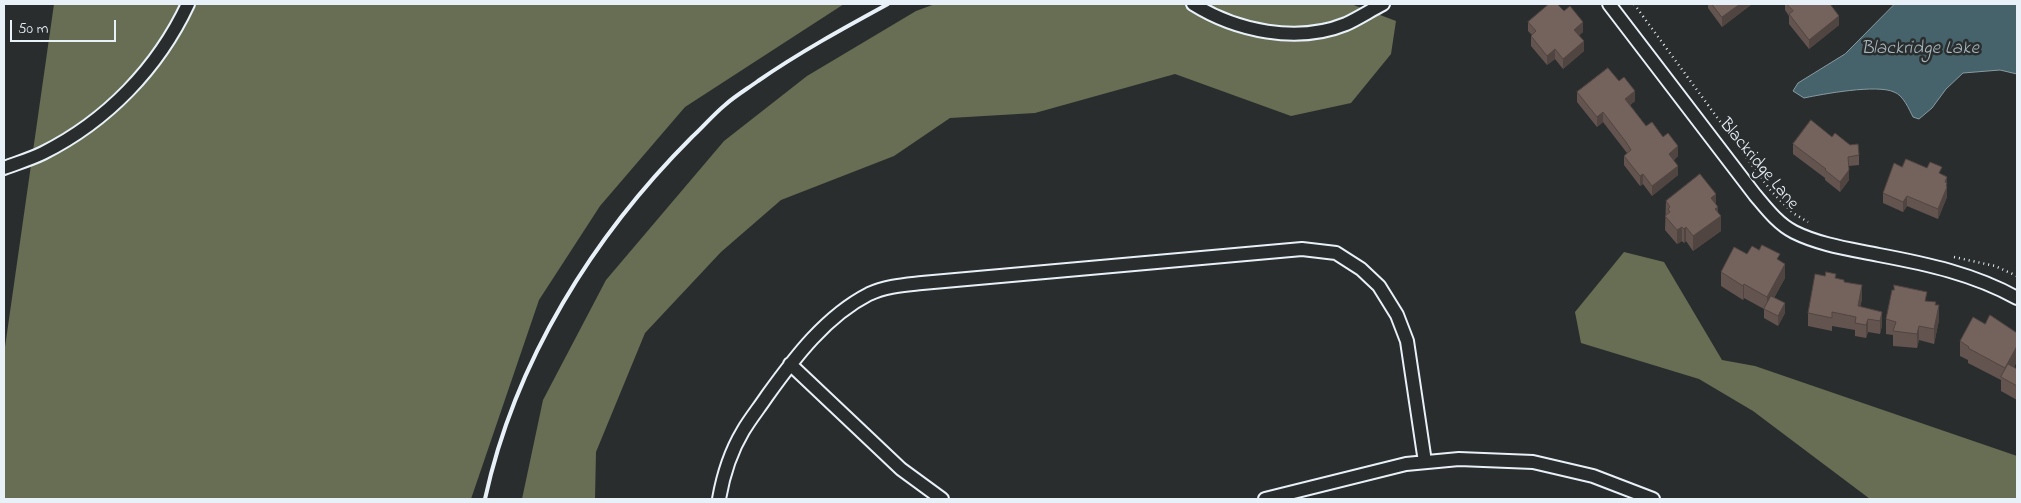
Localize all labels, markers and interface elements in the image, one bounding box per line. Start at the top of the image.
scale bar [12,10,119,42]
text: 50 m [18,18,48,40]
water label: Blackridge Lake [1861,39,1979,61]
street label: Blackridge Lane [1714,115,1802,215]

